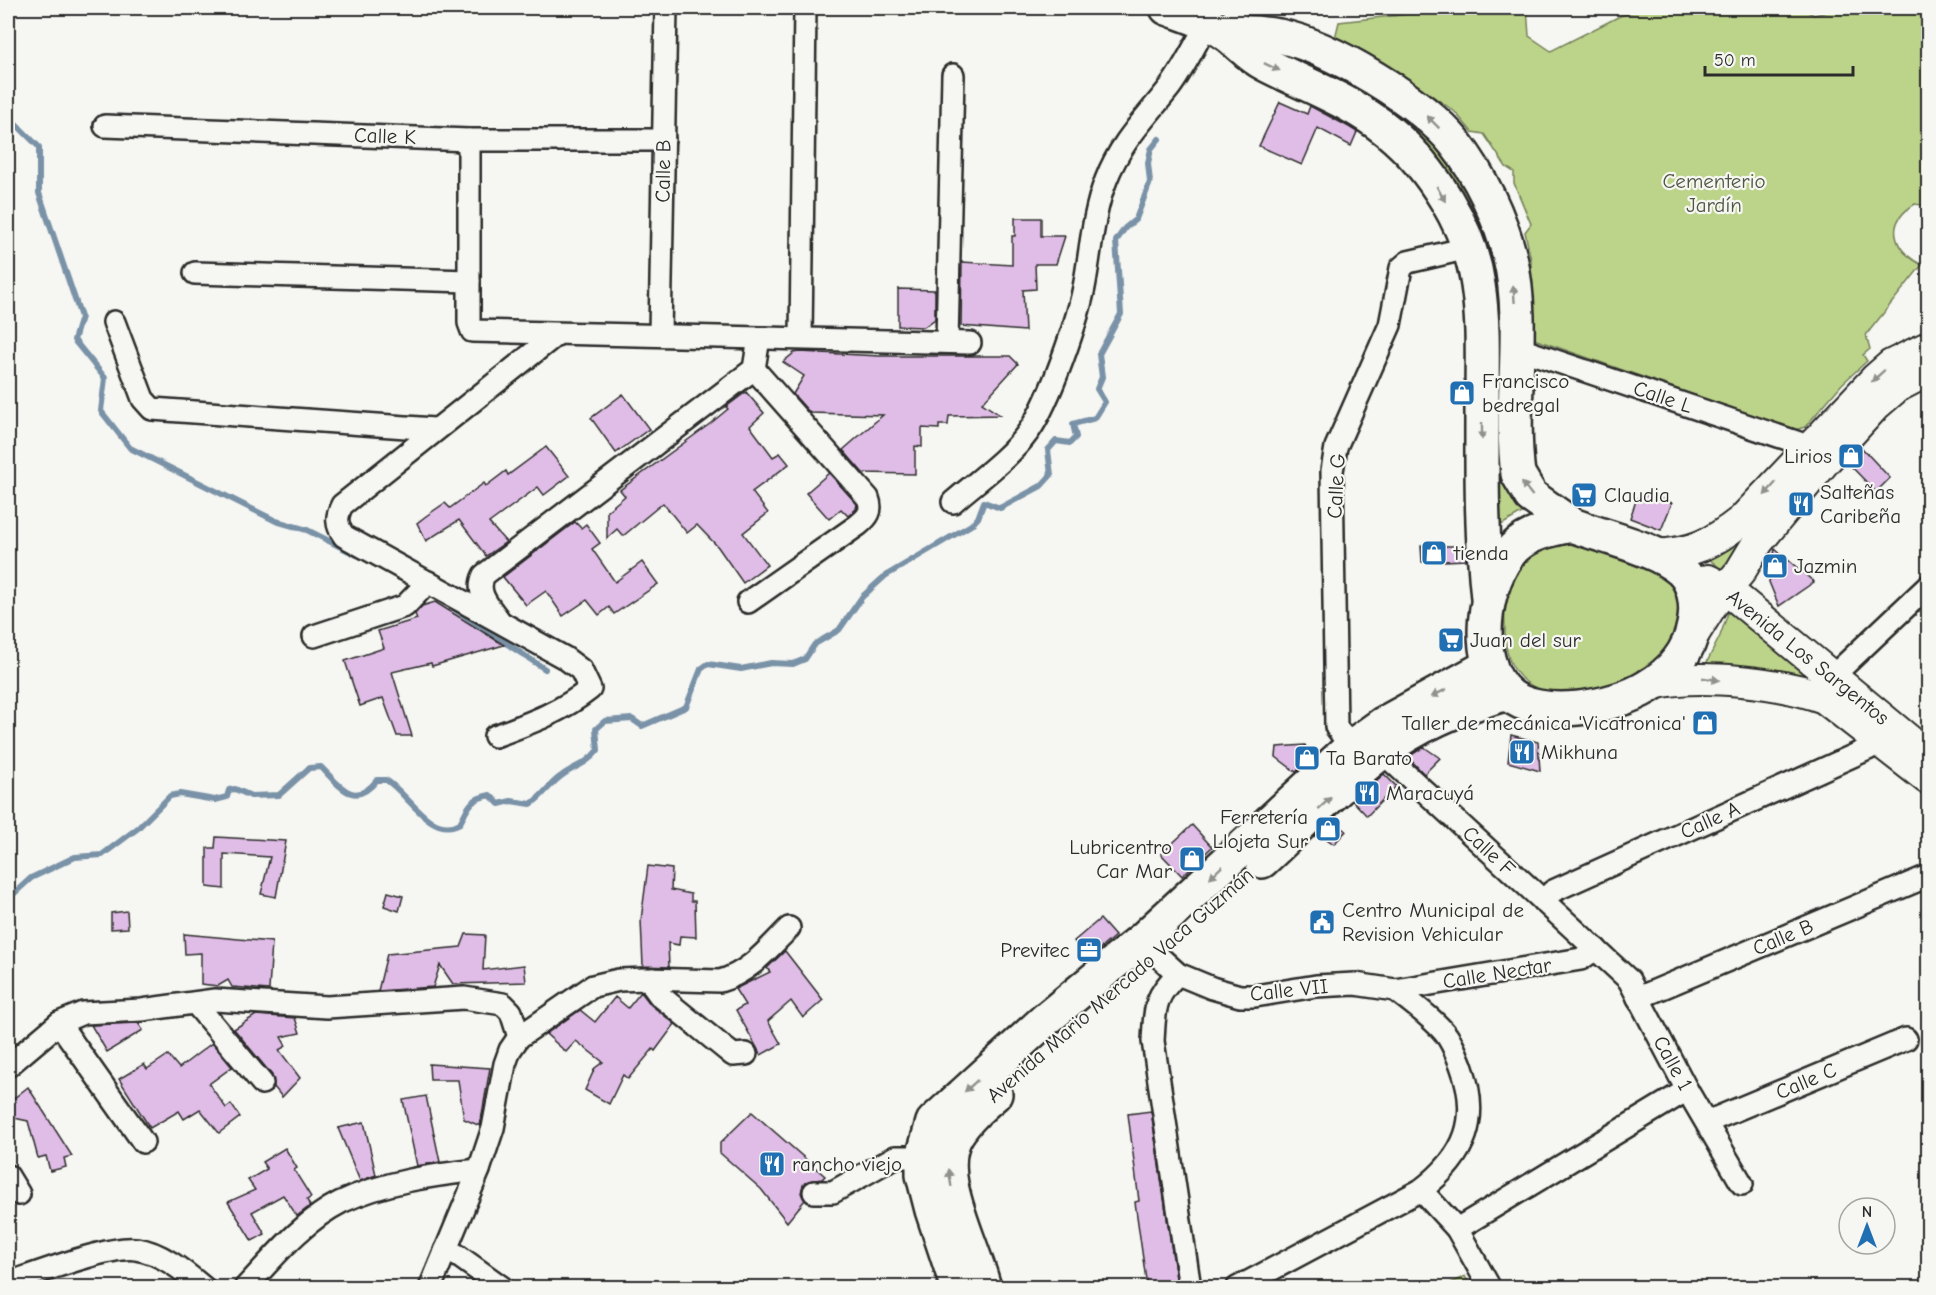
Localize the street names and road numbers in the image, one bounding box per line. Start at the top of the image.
street label: Calle K [353,123,417,149]
street label: Calle B [650,139,676,203]
street label: Calle L [1630,376,1696,418]
street label: Calle G [1322,453,1350,519]
street label: Avenida Los Sargentos [1722,584,1894,730]
street label: Calle A [1676,796,1744,844]
street label: Calle F [1458,821,1520,881]
street label: Avenida Mario Mercado Vaca Guzmán [982,863,1258,1107]
street label: Calle B [1749,914,1817,960]
street label: Calle Nectar [1441,952,1554,993]
street label: Calle VII [1249,974,1329,1006]
street label: Calle 1 [1648,1031,1698,1095]
street label: Calle C [1772,1058,1840,1104]

